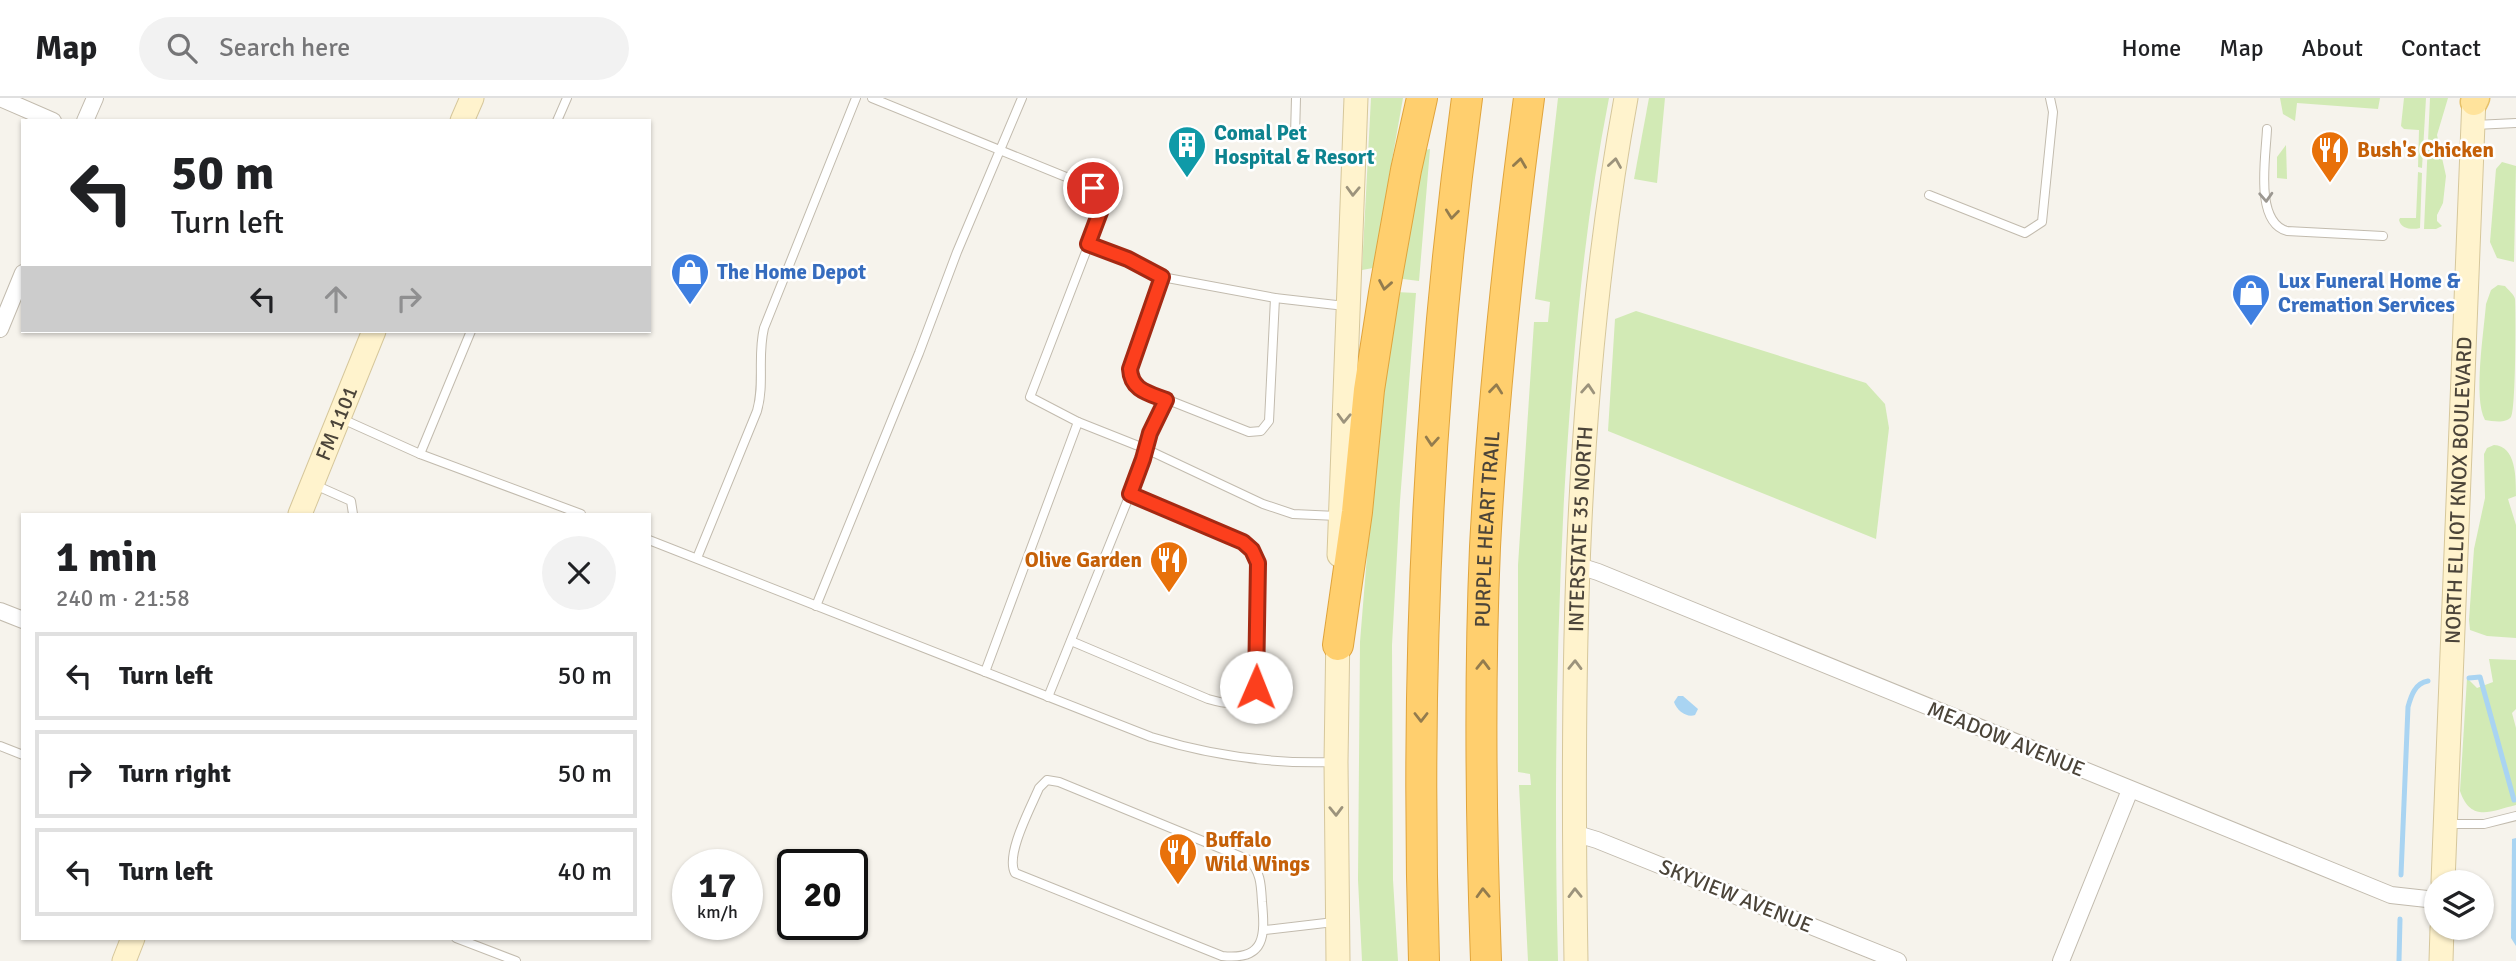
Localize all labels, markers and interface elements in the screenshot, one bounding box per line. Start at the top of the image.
search box [139,17,629,80]
text: Map [35,28,97,69]
icon: search [163,29,201,67]
text: Search here [219,32,350,64]
text: Home [2121,33,2181,63]
text: Map [2219,33,2264,63]
text: About [2302,33,2363,63]
text: Contact [2401,33,2481,63]
place label: Comal Pet Hospital & Resort [1214,120,1375,170]
building icon: Comal Pet Hospital & Resort [1166,124,1208,179]
restaurant icon: Bush's Chicken [2309,129,2351,184]
place label: Bush's Chicken [2357,137,2494,163]
text: 50 m [171,143,274,203]
icon: left [56,147,147,238]
one-way arrow [1513,157,1528,169]
one-way arrow [1607,157,1622,169]
pin [1063,158,1123,218]
icon: arrive [1074,169,1112,207]
one-way arrow [1345,185,1360,196]
one-way arrow [2259,192,2274,203]
text: Turn left [171,203,284,242]
one-way arrow [1445,209,1460,220]
shop icon: The Home Depot [669,251,711,306]
place label: The Home Depot [717,259,866,285]
place label: Lux Funeral Home & Cremation Services [2278,268,2461,318]
shop icon: Lux Funeral Home & Cremation Services [2230,272,2272,327]
one-way arrow [1378,279,1393,291]
icon: left [244,280,282,318]
icon: ahead [317,280,355,318]
icon: right [390,280,428,318]
street label: NORTH ELLIOT KNOX BOULEVARD [2439,336,2478,645]
street label: FM 1101 [310,382,363,464]
one-way arrow [1488,383,1503,394]
one-way arrow [1580,383,1595,394]
one-way arrow [1336,413,1352,424]
street label: INTERSTATE 35 NORTH [1563,425,1599,632]
street label: PURPLE HEART TRAIL [1469,430,1506,628]
one-way arrow [1425,436,1440,447]
text: 1 min [56,532,157,583]
button: close [542,536,616,610]
restaurant icon: Olive Garden [1148,539,1190,594]
place label: Olive Garden [1025,547,1142,573]
text: 240 m · 21:58 [56,584,190,613]
position arrow [1219,650,1293,724]
icon: left [60,657,98,695]
text: Turn left [119,660,213,692]
text: 50 m [557,660,612,692]
one-way arrow [1475,660,1491,670]
one-way arrow [1567,660,1583,670]
street label: MEADOW AVENUE [1924,696,2088,782]
one-way arrow [1413,712,1429,723]
icon: right [60,755,98,793]
text: Turn right [119,758,231,790]
text: 50 m [557,758,612,790]
one-way arrow [1328,806,1344,817]
place label: Buffalo Wild Wings [1205,827,1310,877]
restaurant icon: Buffalo Wild Wings [1157,831,1199,886]
speed limit sign: 20 [777,849,868,940]
icon: left [60,853,98,891]
street label: SKYVIEW AVENUE [1655,853,1817,939]
text: Turn left [119,856,213,888]
text: 40 m [557,856,612,888]
text: 17 [699,864,736,907]
map controls [2424,870,2494,940]
button: layers [2424,870,2494,940]
one-way arrow [1476,887,1491,898]
one-way arrow [1567,887,1582,898]
text: km/h [697,901,738,923]

